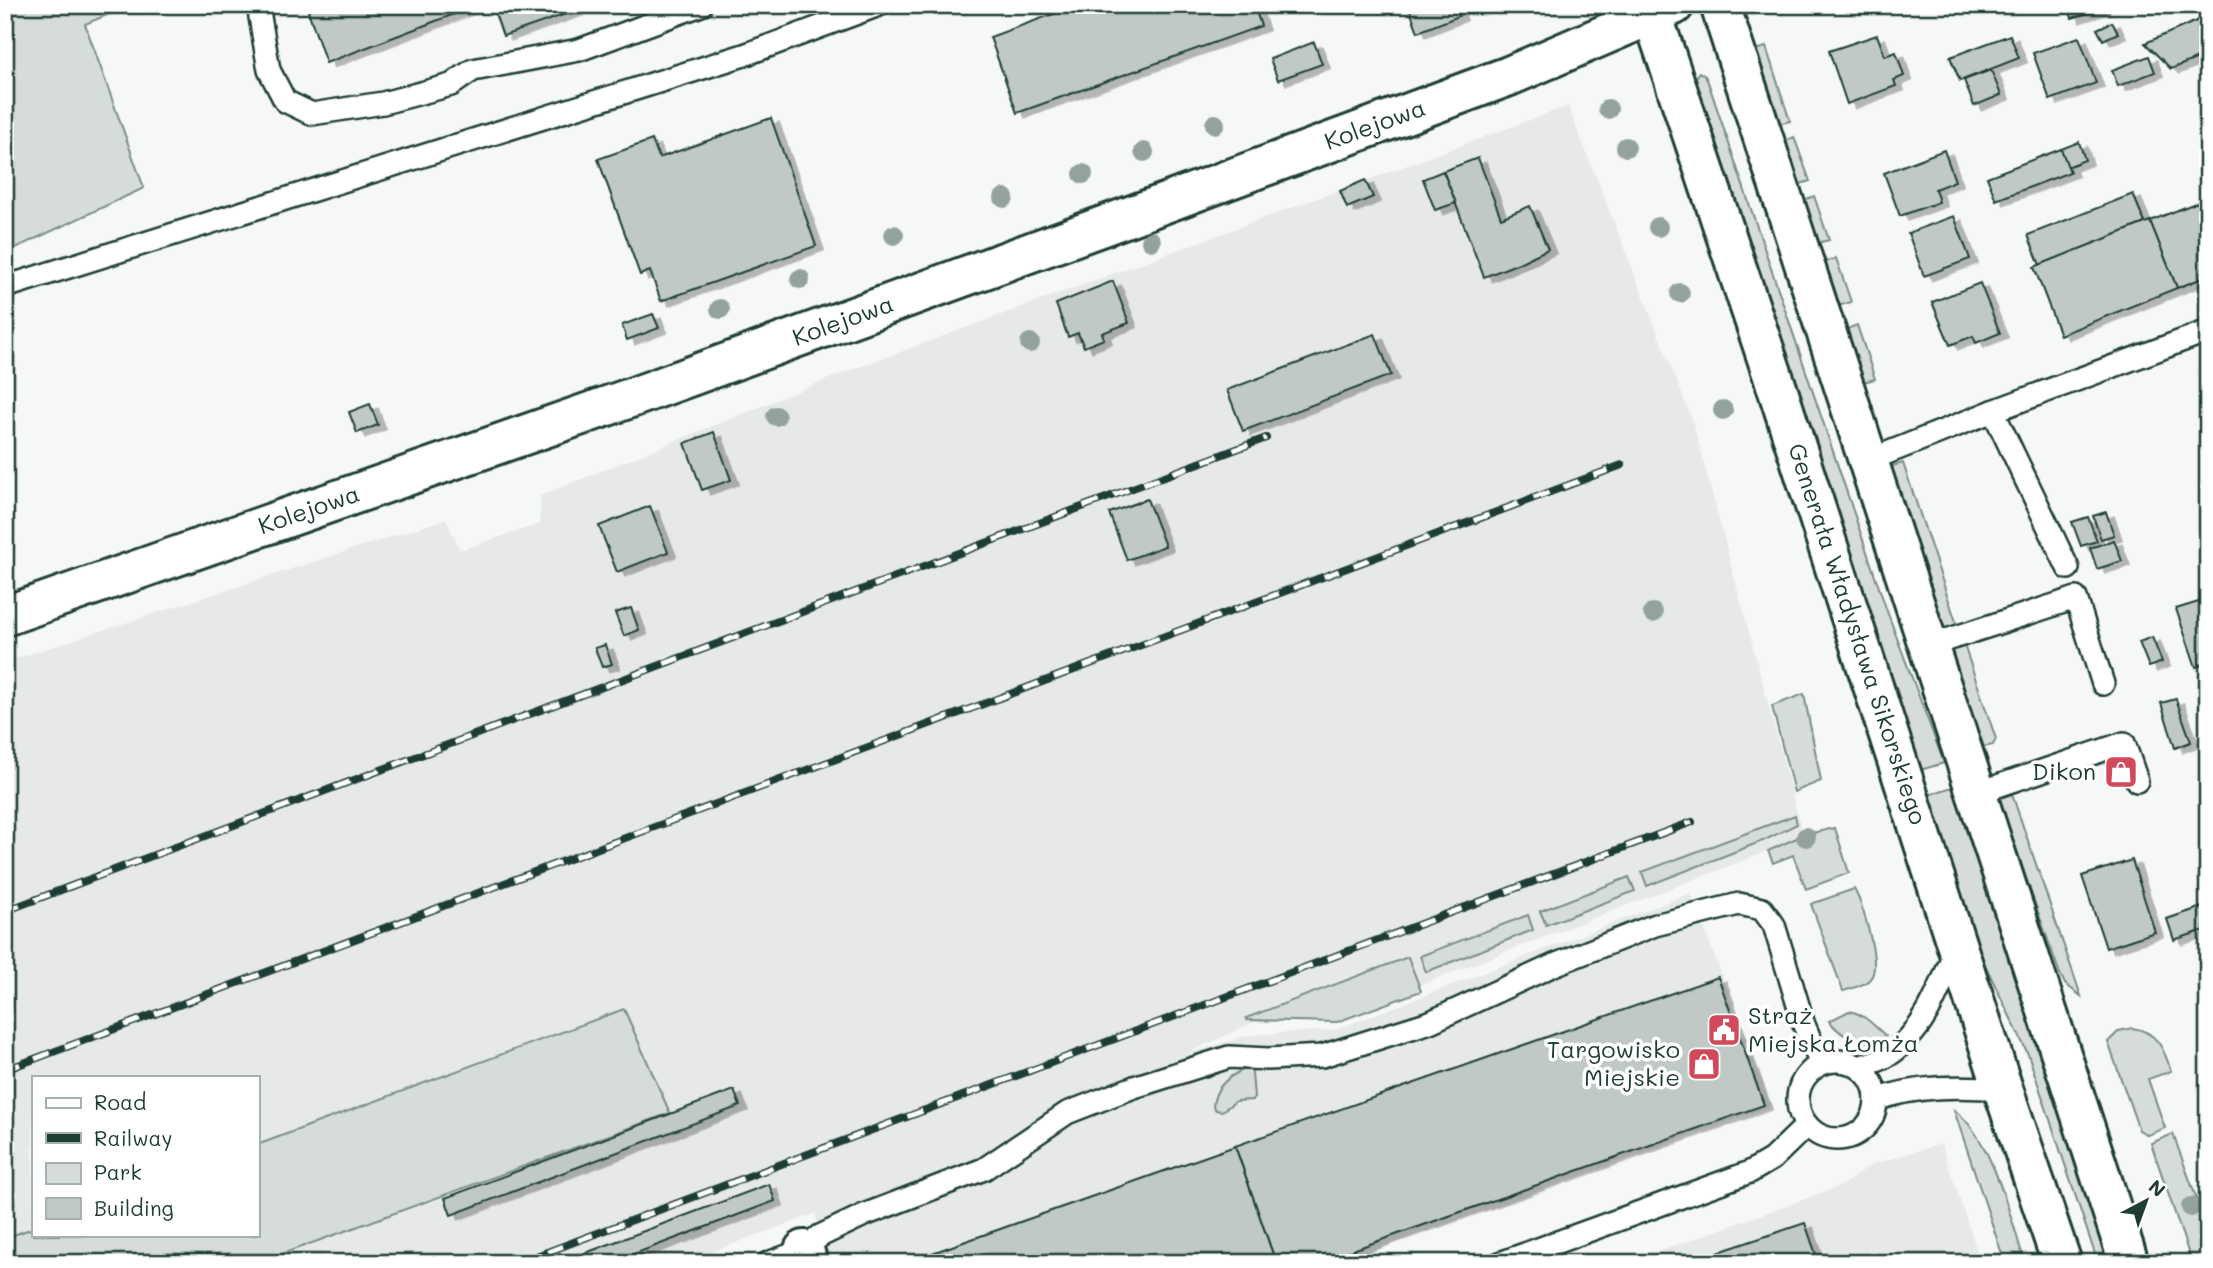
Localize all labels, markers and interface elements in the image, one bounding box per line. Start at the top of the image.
street label: Kolejowa [1320,91,1429,156]
street label: Kolejowa [788,287,897,352]
street label: Generała Władysława Sikorskiego [1782,439,1935,828]
street label: Kolejowa [254,477,363,540]
shop icon: Dikon [2102,753,2140,791]
place label: Dikon [2032,755,2096,786]
place label: Straż Miejska Łomża [1748,999,1919,1058]
public building icon: Straż Miejska Łomża [1705,1011,1743,1049]
place label: Targowisko Miejskie [1547,1033,1680,1092]
shop icon: Targowisko Miejskie [1685,1045,1723,1083]
legend [32,1076,259,1236]
text: Road [94,1088,146,1115]
text: Railway [94,1124,173,1151]
text: Park [94,1158,142,1185]
north arrow [2112,1166,2182,1236]
text: N [2144,1174,2171,1202]
text: Building [94,1194,174,1221]

